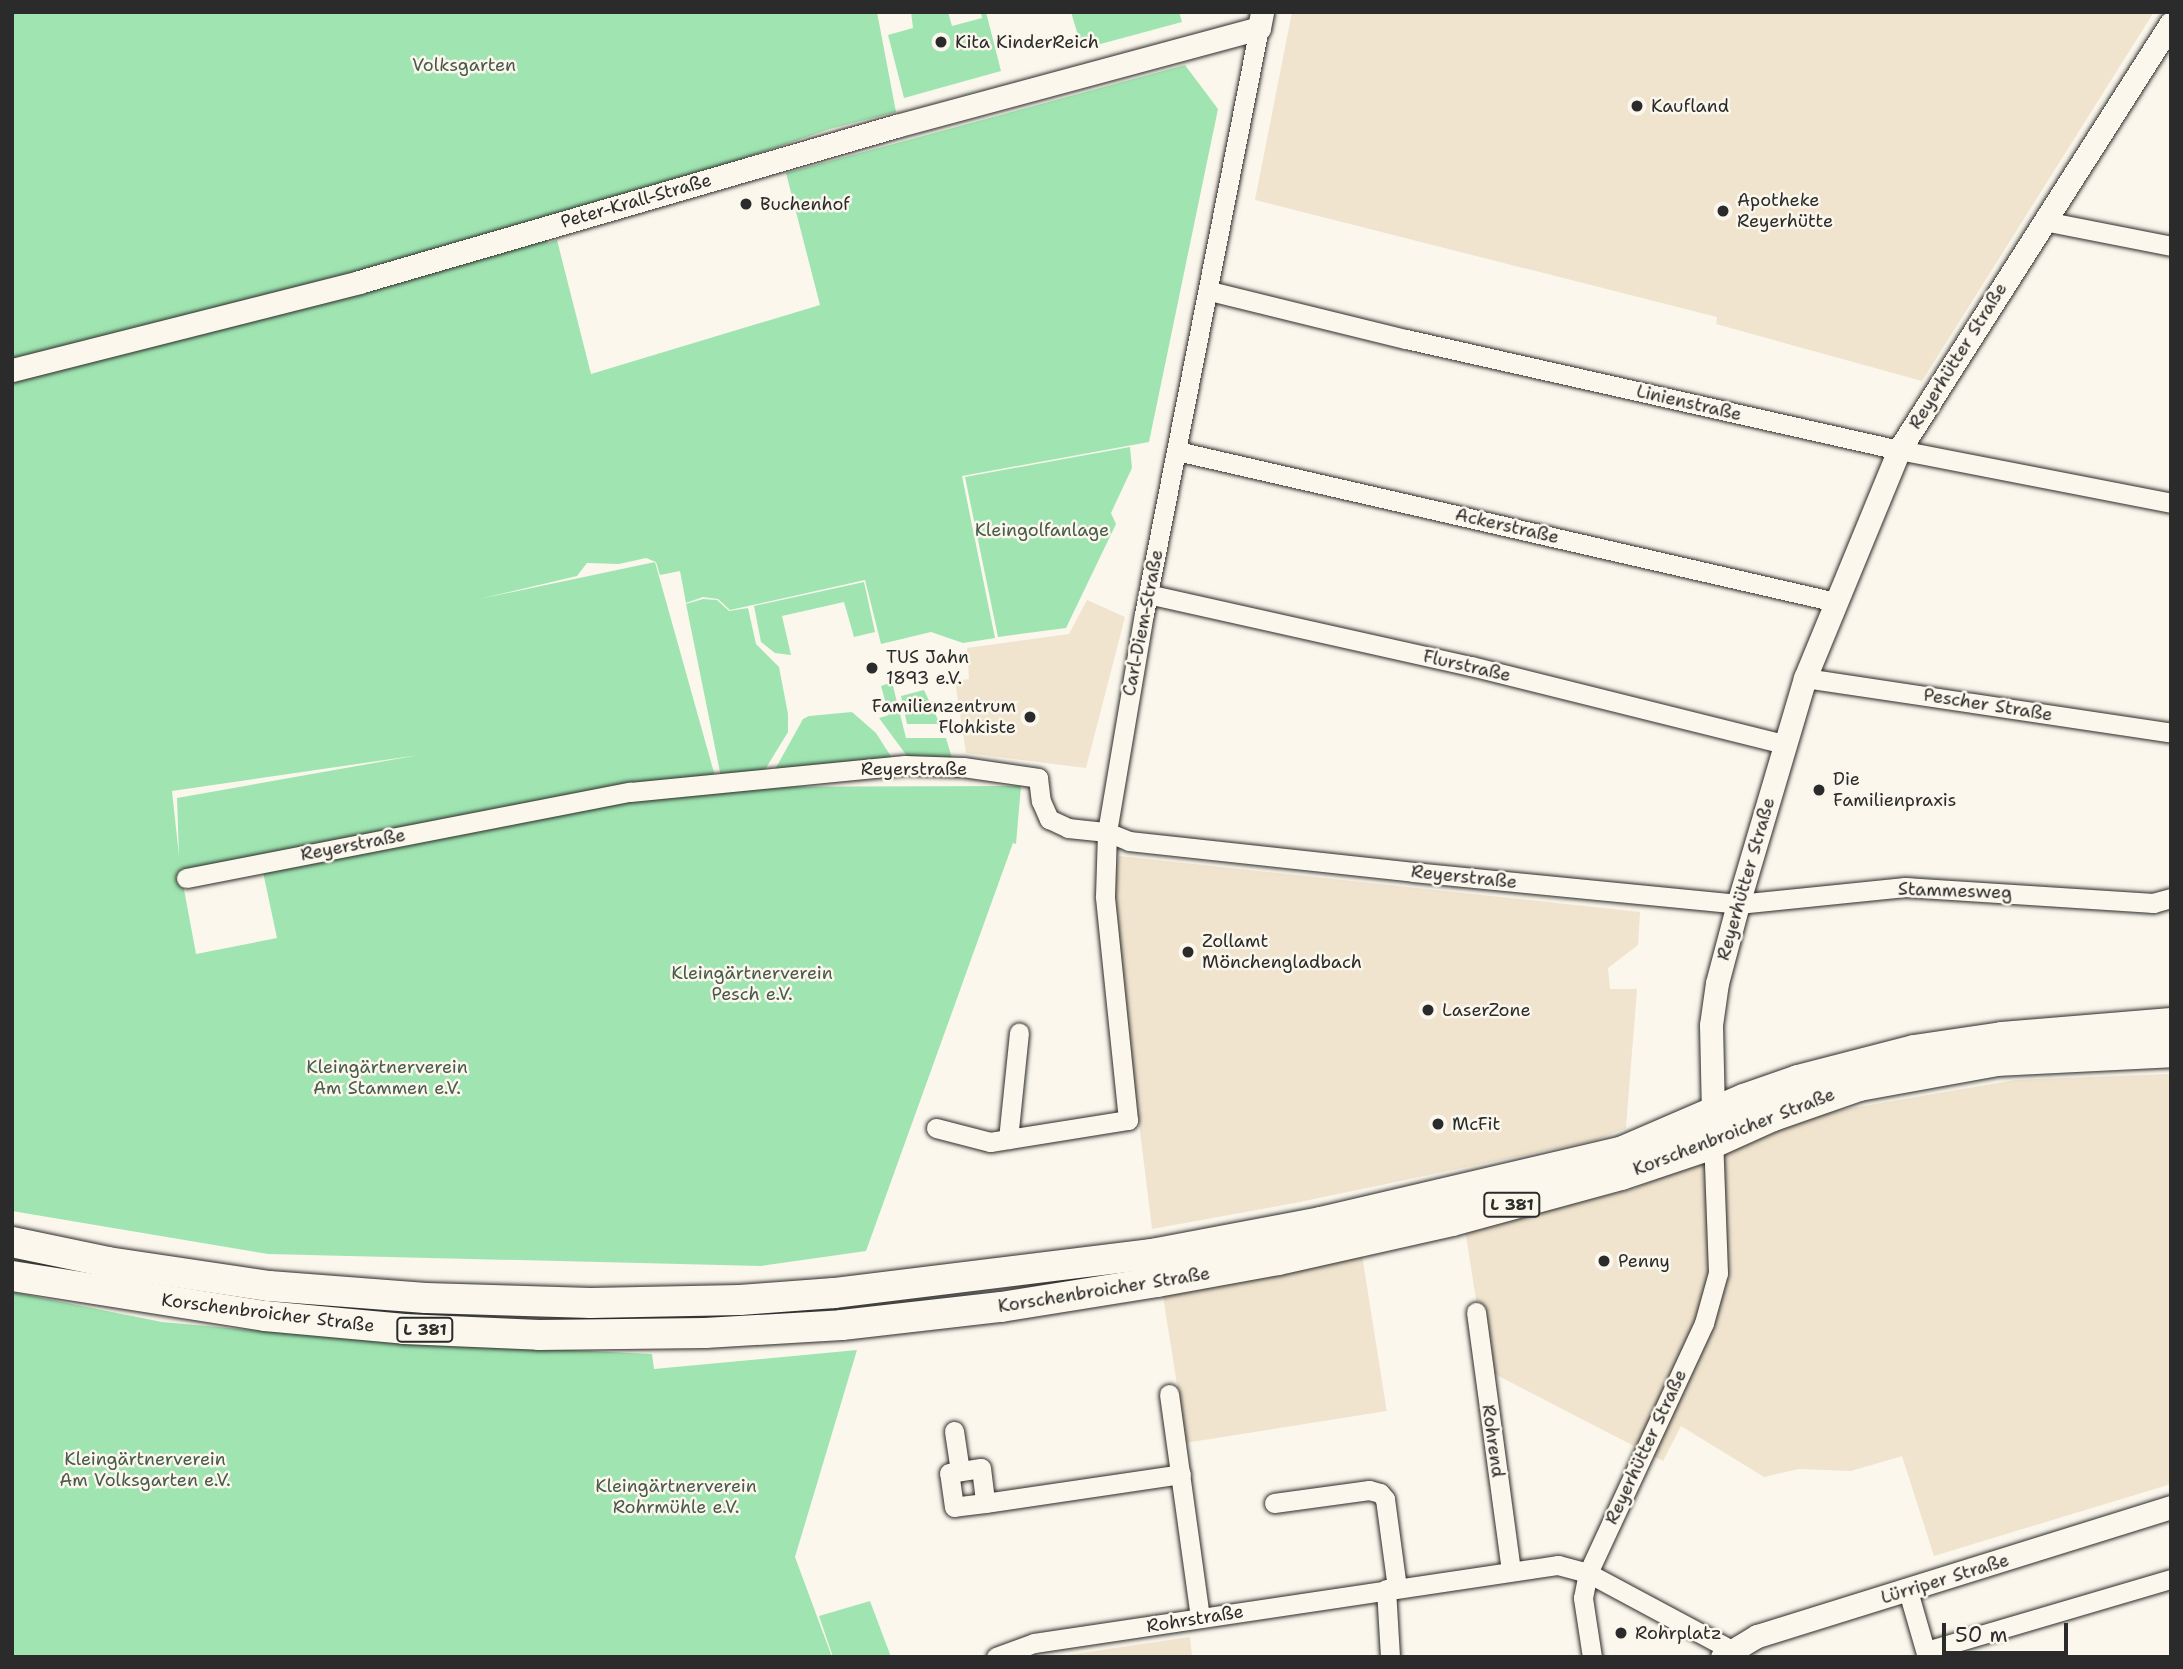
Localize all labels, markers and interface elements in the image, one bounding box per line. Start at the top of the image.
place label: Kita KinderReich [955,31,1099,53]
marker: Kita KinderReich [933,34,949,50]
park label: Volksgarten [412,54,516,76]
place label: Kaufland [1651,95,1729,117]
marker: Kaufland [1629,98,1645,114]
street label: Peter-Krall-Straße [558,169,714,233]
place label: Apotheke Reyerhütte [1737,190,1833,232]
place label: Buchenhof [760,193,850,215]
marker: Buchenhof [738,196,754,212]
marker: Apotheke Reyerhütte [1715,203,1731,219]
street label: Reyerhütter Straße [1904,279,2012,433]
street label: Linienstraße [1634,380,1744,426]
street label: Ackerstraße [1453,504,1561,548]
park label: Kleingolfanlage [975,519,1109,541]
street label: Carl-Diem-Straße [1118,548,1168,698]
street label: Flurstraße [1421,645,1513,687]
place label: TUS Jahn 1893 e.V. [886,647,969,690]
marker: TUS Jahn 1893 e.V. [864,660,880,676]
street label: Pescher Straße [1922,684,2054,726]
place label: Familienzentrum Flohkiste [872,696,1016,738]
marker: Familienzentrum Flohkiste [1022,709,1038,725]
street label: Reyerstraße [861,758,967,780]
place label: Die Familienpraxis [1833,769,1956,812]
marker: Die Familienpraxis [1811,782,1827,798]
street label: Reyerhütter Straße [1712,795,1780,963]
street label: Reyerstraße [299,824,407,866]
street label: Reyerstraße [1410,861,1518,893]
street label: Stammesweg [1898,878,2012,904]
place label: Zollamt Mönchengladbach [1202,931,1362,974]
marker: Zollamt Mönchengladbach [1180,944,1196,960]
park label: Kleingärtnerverein Pesch e.V. [671,963,833,1006]
place label: LaserZone [1442,999,1531,1021]
marker: LaserZone [1420,1002,1436,1018]
park label: Kleingärtnerverein Am Stammen e.V. [306,1057,468,1100]
street label: Korschenbroicher Straße [1630,1083,1838,1181]
place label: McFit [1452,1113,1500,1135]
marker: McFit [1430,1116,1446,1132]
road number: L 381 [1482,1192,1542,1218]
place label: Penny [1618,1250,1670,1272]
marker: Penny [1596,1253,1612,1269]
street label: Korschenbroicher Straße [996,1263,1212,1317]
street label: Korschenbroicher Straße [160,1289,376,1337]
road number: L 381 [395,1318,455,1342]
street label: Reyerhütter Straße [1601,1366,1691,1528]
street label: Rohrend [1477,1403,1509,1479]
park label: Kleingärtnerverein Am Volksgarten e.V. [59,1449,231,1492]
park label: Kleingärtnerverein Rohrmühle e.V. [595,1476,757,1518]
street label: Lürriper Straße [1878,1549,2012,1609]
street label: Rohrstraße [1145,1601,1245,1637]
scale bar [1945,1610,2071,1654]
text: 50 m [1955,1621,2008,1649]
place label: Rohrplatz [1635,1622,1722,1644]
marker: Rohrplatz [1613,1625,1629,1641]

